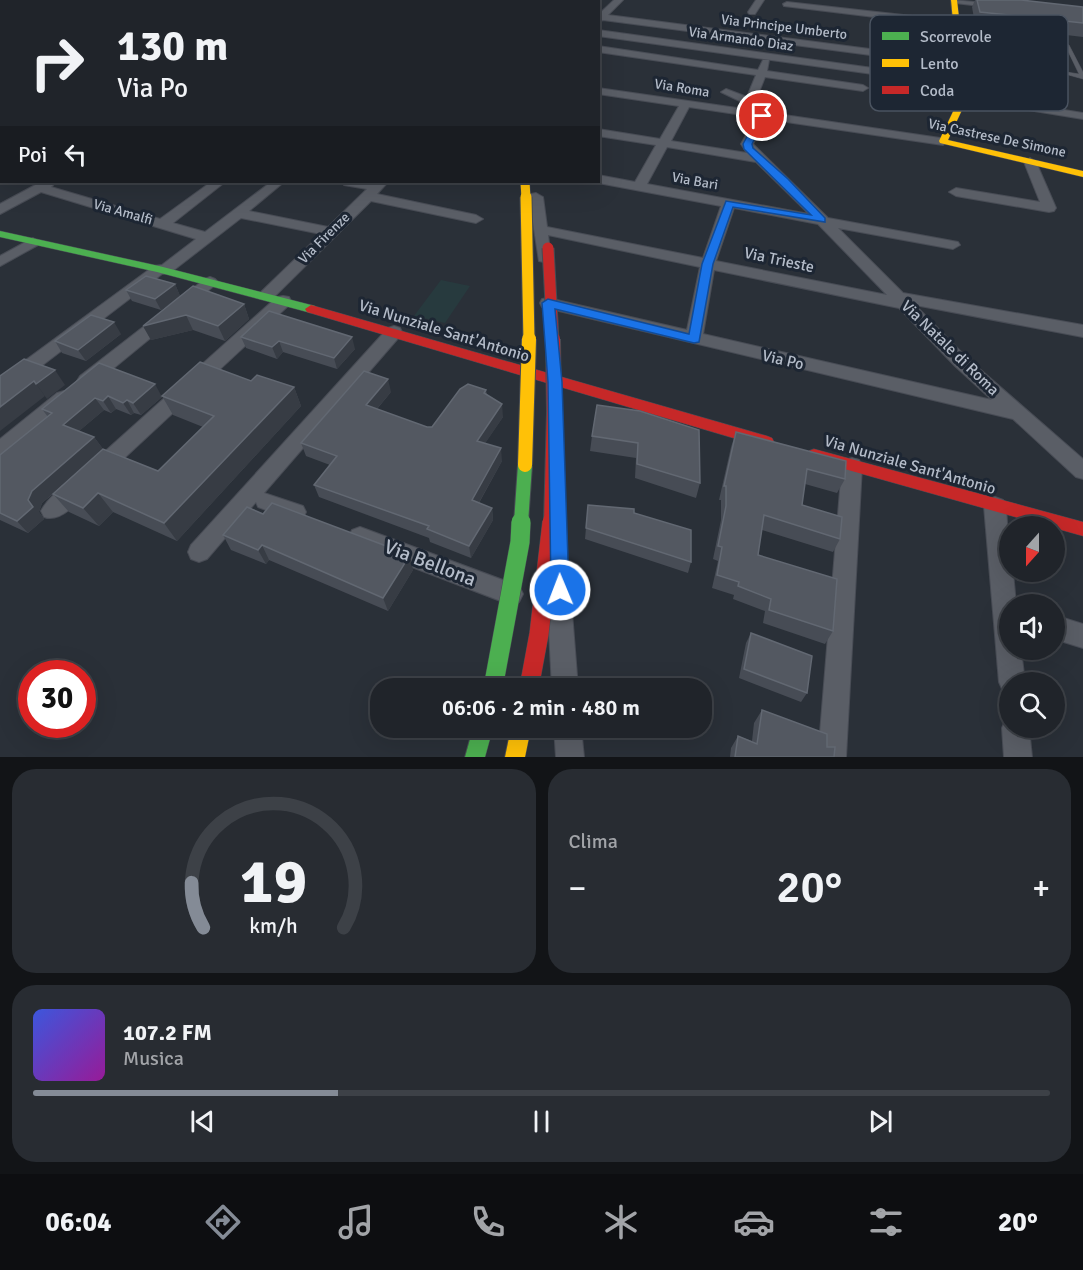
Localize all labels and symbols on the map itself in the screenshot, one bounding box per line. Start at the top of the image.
street label: Via Principe Umberto [720,11,848,43]
legend [870,15,1068,111]
street label: Via Armando Diaz [688,23,794,55]
text: Scorrevole [920,27,992,47]
text: Lento [920,54,958,74]
street label: Via Roma [653,75,711,101]
text: Coda [920,81,954,101]
pin [736,90,787,141]
street label: Via Castrese De Simone [927,115,1067,161]
street label: Via Bari [670,169,720,193]
street label: Via Amalfi [91,195,155,229]
street label: Via Firenze [295,209,353,267]
street label: Via Trieste [742,243,816,277]
street label: Via Nunziale Sant'Antonio [356,295,532,367]
street label: Via Natale di Roma [897,296,1003,400]
street label: Via Po [760,346,806,374]
street label: Via Nunziale Sant'Antonio [822,431,998,499]
north arrow [999,516,1065,582]
street label: Via Bellona [381,534,479,592]
position arrow [528,558,592,622]
speed limit sign: 30 [18,660,96,738]

